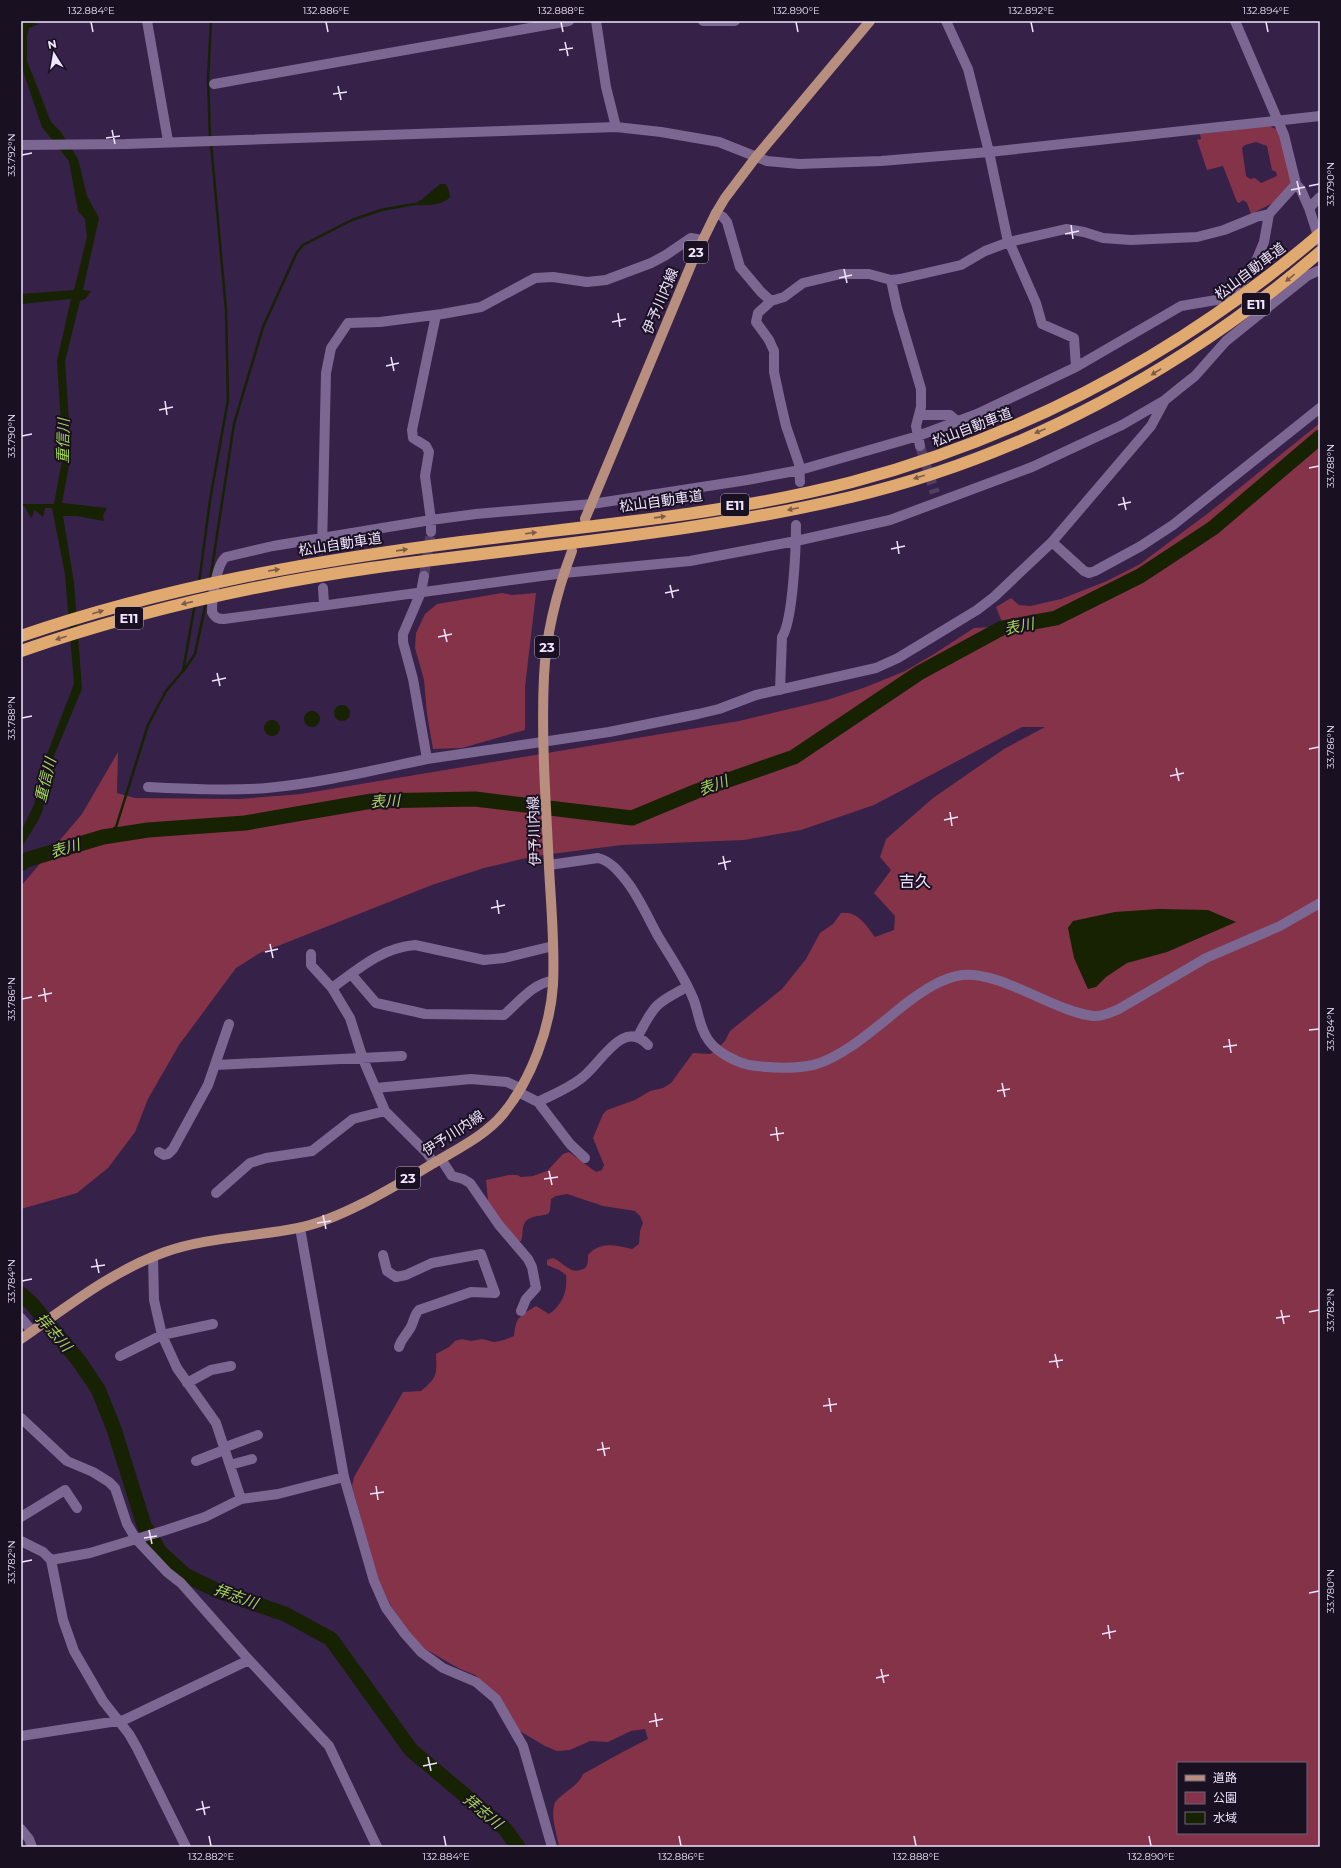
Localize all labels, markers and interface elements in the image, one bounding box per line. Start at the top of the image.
text: 132.884°E [67,4,115,17]
text: 132.886°E [303,4,350,17]
text: 132.888°E [537,4,585,17]
text: 132.890°E [772,4,820,17]
text: 132.892°E [1008,4,1054,17]
text: 132.894°E [1243,4,1290,17]
north arrow [34,34,74,74]
text: N [46,36,58,52]
text: 33.792°N [5,133,18,177]
text: 33.790°N [1324,162,1337,206]
street label: 松山自動車道 [1211,239,1289,303]
road number: 23 [684,241,708,263]
street label: 伊予川内線 [638,265,682,337]
one-way arrow [1285,273,1296,282]
road number: E11 [1242,293,1270,315]
one-way arrow [1150,368,1162,375]
street label: 松山自動車道 [930,404,1014,450]
text: 33.790°N [5,414,18,458]
water label: 重信川 [53,416,73,464]
one-way arrow [1035,428,1046,434]
text: 33.788°N [1324,444,1337,488]
one-way arrow [912,474,924,480]
street label: 松山自動車道 [618,486,704,516]
road number: E11 [721,494,749,516]
one-way arrow [787,507,799,513]
one-way arrow [654,514,666,520]
street label: 松山自動車道 [297,529,383,559]
one-way arrow [525,530,537,536]
one-way arrow [396,547,408,553]
one-way arrow [268,567,280,573]
one-way arrow [180,600,192,606]
road number: E11 [115,607,143,629]
one-way arrow [93,609,105,615]
water label: 表川 [1002,613,1038,638]
one-way arrow [55,635,67,641]
road number: 23 [535,636,559,658]
text: 33.788°N [5,696,18,740]
text: 33.786°N [1324,725,1337,769]
water label: 重信川 [30,754,60,804]
water label: 表川 [696,770,732,799]
water label: 表川 [370,791,402,811]
street label: 伊予川内線 [524,796,544,866]
water label: 表川 [48,834,84,861]
district label: 吉久 [899,872,931,891]
text: 33.786°N [5,977,18,1021]
text: 33.784°N [1324,1007,1337,1051]
street label: 伊予川内線 [419,1106,487,1160]
road number: 23 [396,1167,420,1189]
text: 33.784°N [5,1259,18,1303]
text: 33.782°N [1324,1288,1337,1332]
water label: 拝志川 [32,1309,77,1357]
text: 33.782°N [5,1540,18,1584]
text: 33.780°N [1324,1569,1337,1613]
water label: 拝志川 [212,1579,262,1613]
legend [1177,1762,1307,1834]
text: 道路 [1213,1770,1237,1785]
water label: 拝志川 [460,1789,508,1834]
text: 公園 [1213,1790,1237,1805]
text: 水域 [1213,1810,1237,1825]
text: 132.882°E [188,1850,235,1863]
text: 132.884°E [422,1850,470,1863]
text: 132.886°E [658,1850,705,1863]
text: 132.888°E [892,1850,940,1863]
text: 132.890°E [1127,1850,1175,1863]

